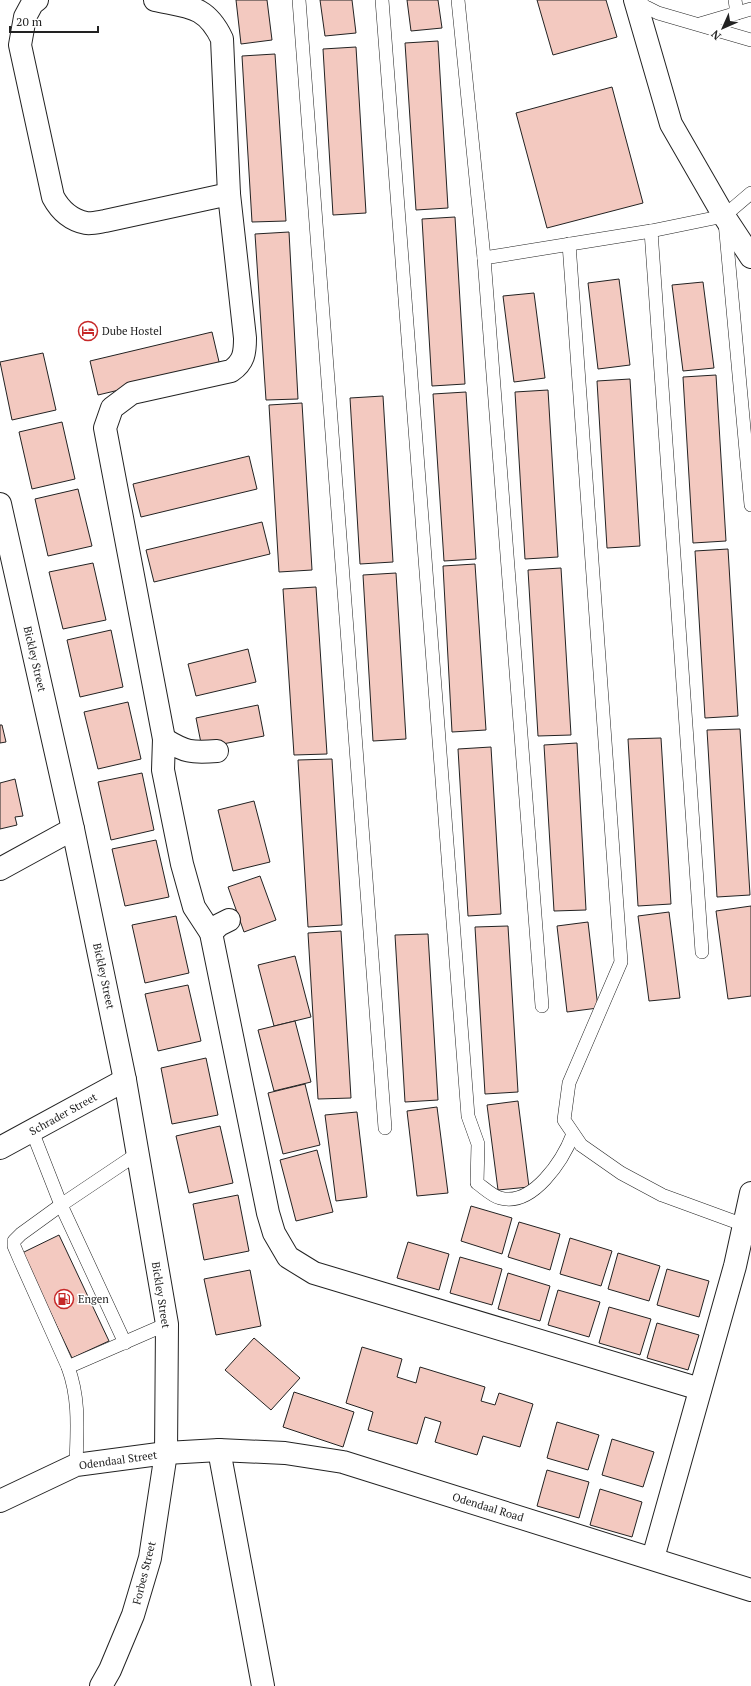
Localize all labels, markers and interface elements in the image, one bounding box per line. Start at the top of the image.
scale bar [10,8,98,34]
north arrow [703,8,743,48]
text: 20 m [16,14,43,29]
text: N [708,27,724,43]
hotel icon: Dube Hostel [77,320,99,342]
place label: Dube Hostel [102,324,162,338]
street label: Bickley Street [21,625,49,693]
street label: Bickley Street [90,942,118,1010]
street label: Schrader Street [27,1090,99,1138]
street label: Bickley Street [149,1261,173,1329]
fuel station icon: Engen [53,1288,75,1310]
place label: Engen [78,1292,109,1306]
street label: Odendaal Street [78,1448,158,1472]
street label: Odendaal Road [451,1489,525,1525]
street label: Forbes Street [129,1540,159,1606]

